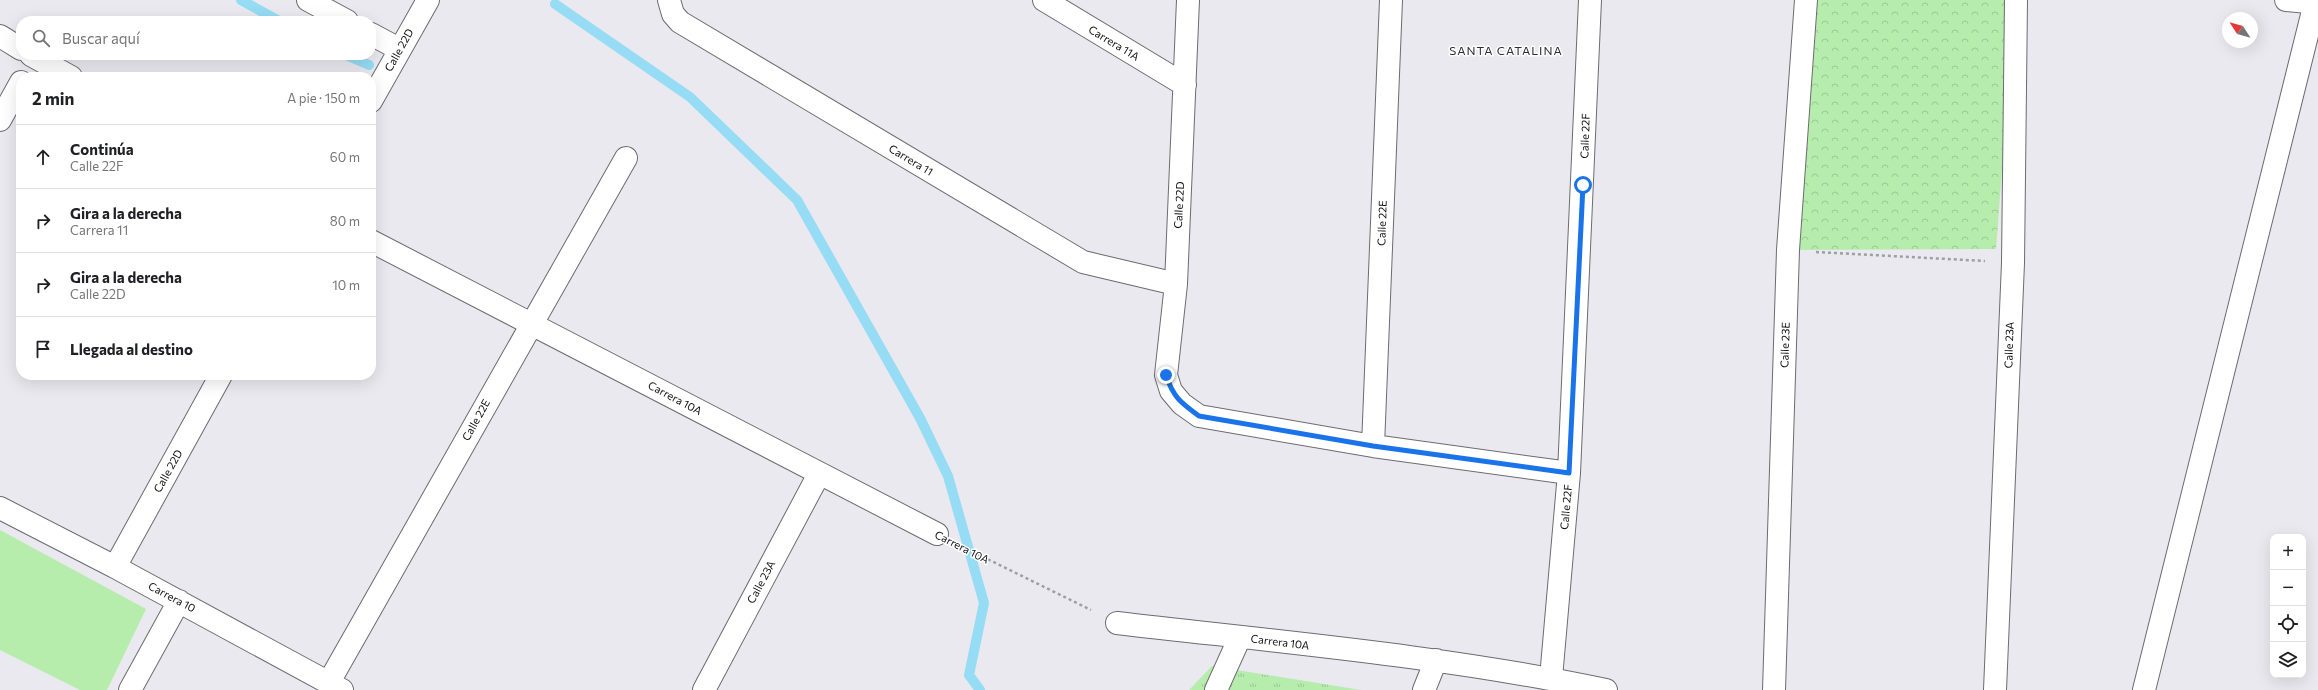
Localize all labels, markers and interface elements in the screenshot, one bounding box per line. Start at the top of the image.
north arrow [2222,12,2258,48]
search box [16,16,376,60]
street label: Carrera 11A [1087,22,1142,63]
street label: Calle 22D [381,26,416,74]
icon: search [30,27,52,49]
text: Buscar aquí [62,29,140,47]
district label: SANTA CATALINA [1449,43,1563,57]
text: 2 min [32,88,74,109]
text: A pie · 150 m [287,90,360,106]
street label: Calle 22F [1577,113,1592,159]
text: Continúa [70,140,134,158]
street label: Carrera 11 [887,141,936,178]
icon: ahead [32,146,54,168]
text: 60 m [330,149,360,165]
text: Calle 22F [70,158,124,174]
route start [1574,176,1592,194]
street label: Calle 22D [1171,181,1186,229]
street label: Calle 22E [1374,200,1389,246]
text: Gira a la derecha [70,204,182,222]
icon: right [32,210,54,232]
text: 80 m [330,213,360,229]
text: Carrera 11 [70,222,128,238]
text: Gira a la derecha [70,268,182,286]
icon: right [32,274,54,296]
text: 10 m [332,277,360,293]
text: Calle 22D [70,286,126,302]
street label: Calle 23A [2001,321,2016,368]
street label: Calle 23E [1777,322,1792,368]
icon: arrive [32,338,54,360]
text: Llegada al destino [70,340,193,358]
route end [1157,366,1175,384]
street label: Carrera 10A [646,378,705,417]
street label: Calle 22E [459,397,492,443]
street label: Calle 22D [150,447,185,495]
street label: Calle 22F [1557,484,1574,530]
street label: Carrera 10A [933,527,992,566]
map controls [2270,534,2306,678]
button: + [2270,534,2306,570]
street label: Calle 23A [744,558,777,605]
button: − [2270,570,2306,606]
street label: Carrera 10 [146,579,198,614]
button: locate [2270,606,2306,642]
street label: Carrera 10A [1250,631,1311,652]
button: layers [2270,642,2306,678]

